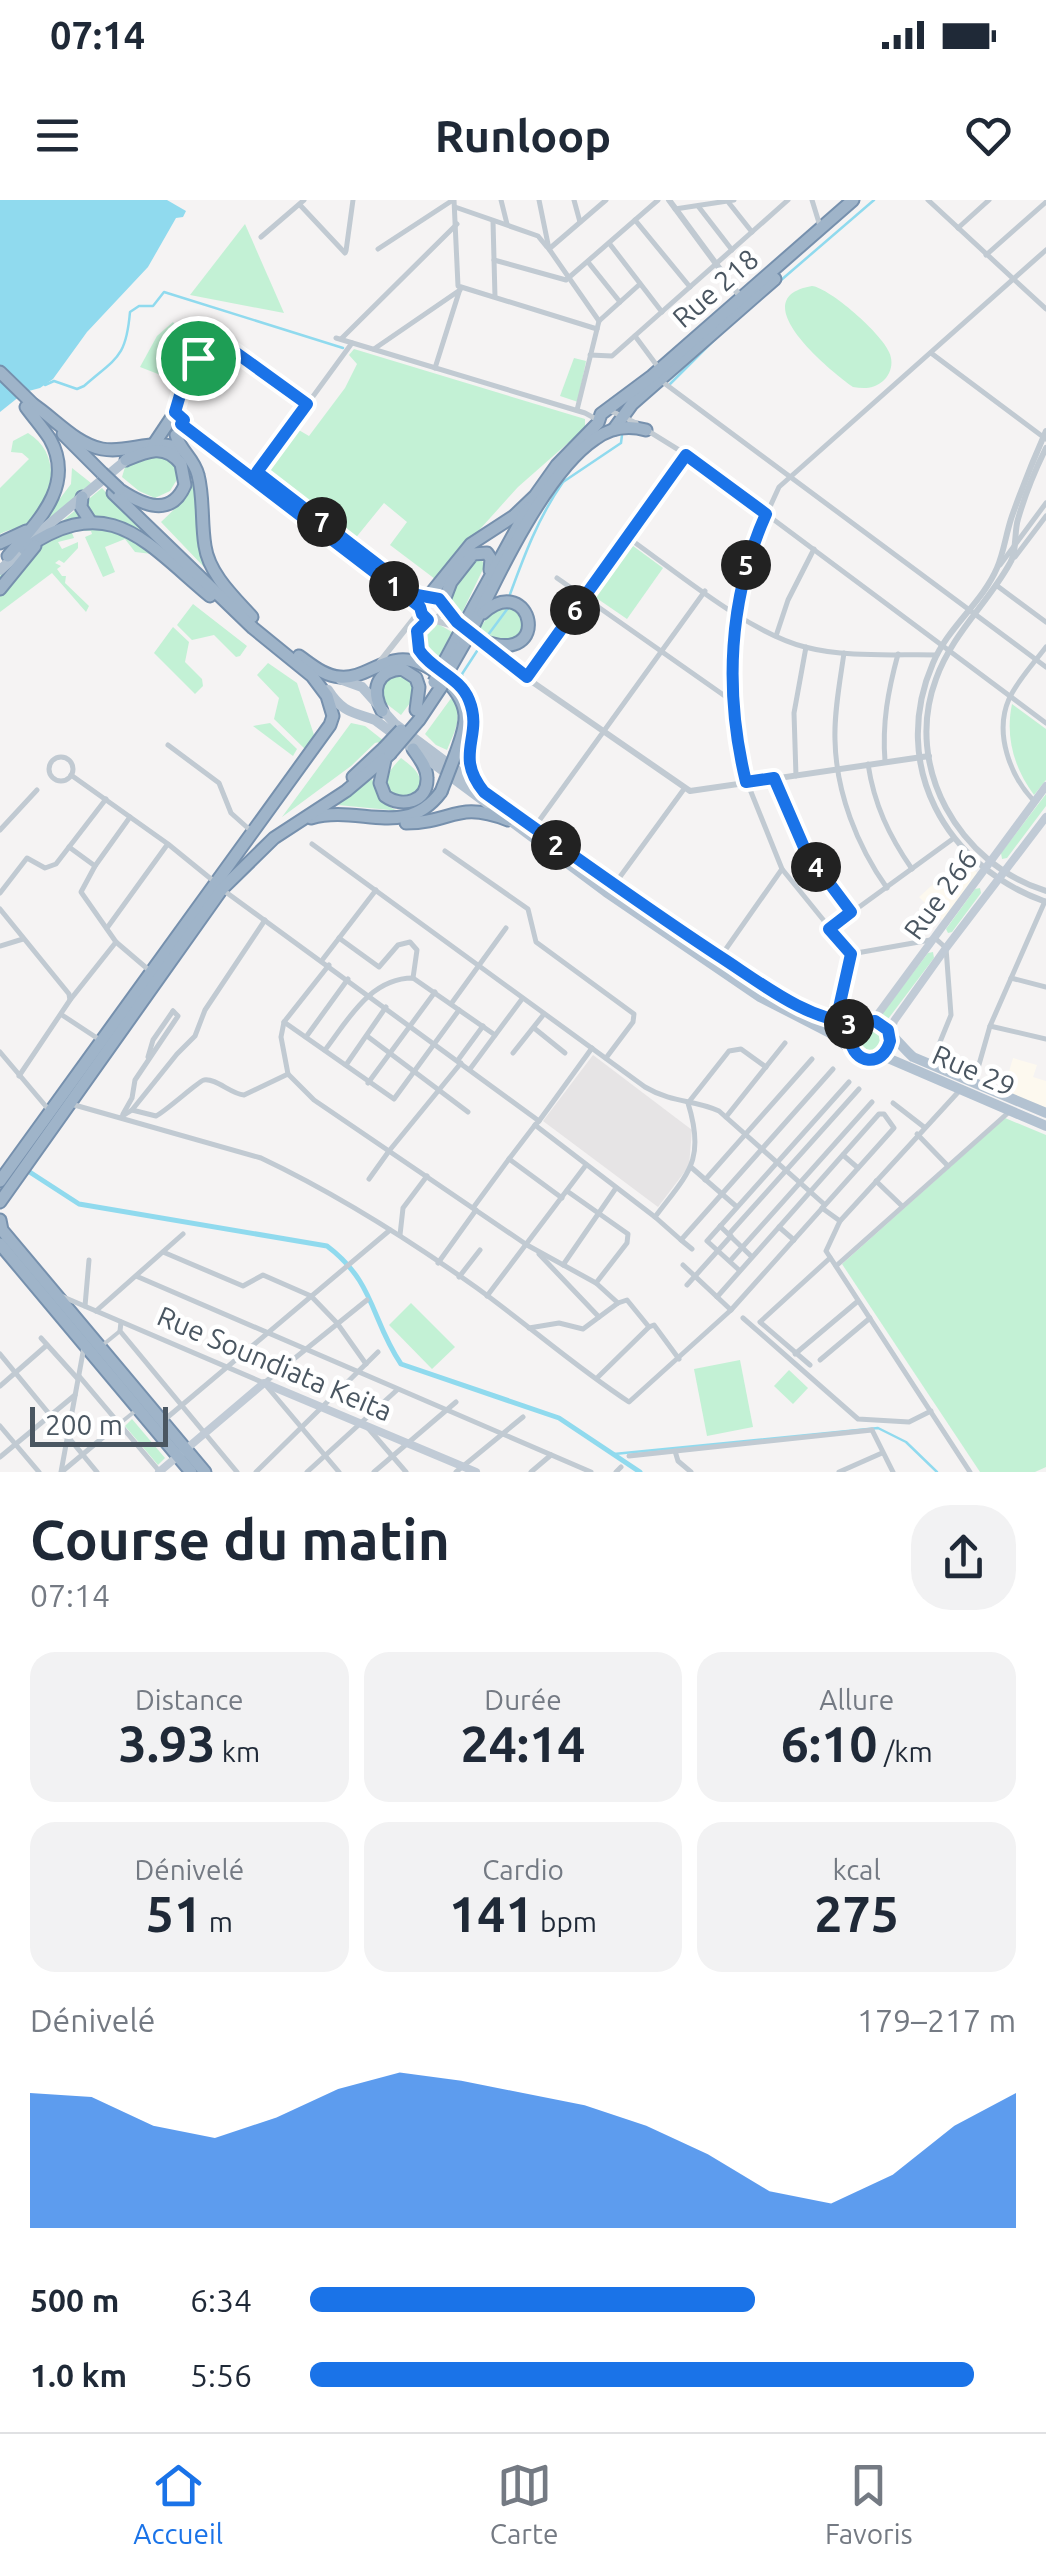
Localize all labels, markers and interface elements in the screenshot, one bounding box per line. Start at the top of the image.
text: 07:14 [50,14,145,56]
icon: menu [30,108,85,163]
icon: heart [961,108,1016,163]
text: Runloop [435,110,611,161]
street label: Rue 218 [666,243,764,333]
pin [156,316,241,401]
icon: arrive [171,331,226,386]
pin: 7 [297,497,347,547]
text: 7 [314,506,330,537]
pin: 5 [721,540,771,590]
text: 5 [738,549,754,580]
pin: 1 [369,561,419,611]
text: 1 [386,570,402,601]
pin: 6 [550,585,600,635]
text: 6 [567,594,583,625]
pin: 2 [531,820,581,870]
text: 2 [548,829,564,860]
pin: 4 [791,842,841,892]
street label: Rue 266 [897,843,983,945]
text: 4 [808,851,824,882]
pin: 3 [824,999,874,1049]
text: 3 [841,1008,857,1039]
street label: Rue 29 [928,1038,1020,1102]
street label: Rue Soundiata Keita [153,1300,397,1426]
scale bar [30,1402,168,1446]
text: 200 m [45,1409,123,1440]
button: share [911,1505,1016,1610]
text: Course du matin [30,1509,450,1570]
text: 07:14 [30,1577,110,1613]
text: Distance [135,1684,244,1715]
text: Durée [484,1684,562,1715]
text: Allure [819,1684,894,1715]
text: 3.93 [119,1715,215,1771]
text: 24:14 [460,1715,586,1771]
text: 6:10 [781,1715,878,1771]
text: km [215,1736,260,1767]
text: /km [878,1736,933,1767]
text: Dénivelé [134,1854,244,1885]
text: Cardio [482,1854,564,1885]
text: kcal [832,1854,881,1885]
text: 51 [146,1885,202,1941]
text: 141 [449,1885,534,1941]
text: 275 [814,1885,899,1941]
text: m [202,1906,233,1937]
text: bpm [534,1906,597,1937]
text: Dénivelé [30,2002,156,2038]
text: 179–217 m [857,2002,1016,2038]
text: 500 m [30,2282,119,2318]
text: 6:34 [190,2282,252,2318]
text: 1.0 km [30,2357,127,2393]
text: 5:56 [190,2357,252,2393]
tab: Accueil [133,2458,223,2549]
tab: Carte [490,2458,558,2549]
tab: Favoris [825,2458,913,2549]

